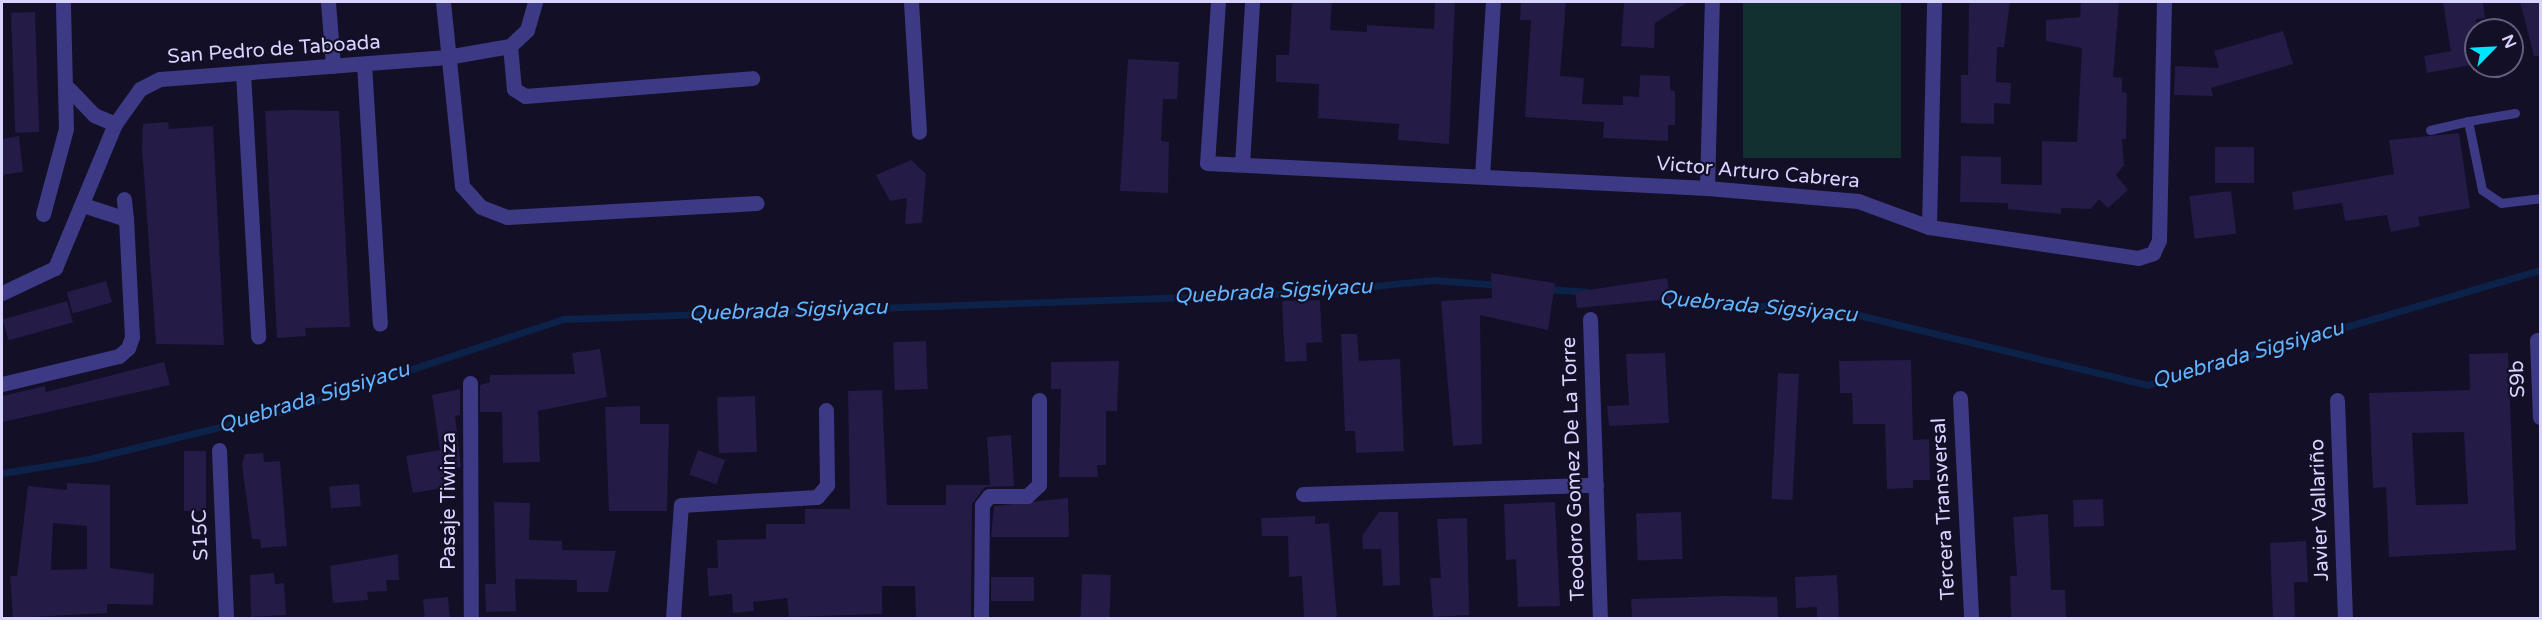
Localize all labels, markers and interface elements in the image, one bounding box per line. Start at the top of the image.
north arrow [2464,18,2524,78]
street label: San Pedro de Taboada [167,31,381,69]
text: N [2497,32,2520,51]
street label: Victor Arturo Cabrera [1655,152,1861,194]
water label: Quebrada Sigsiyacu [1173,274,1373,310]
water label: Quebrada Sigsiyacu [1658,286,1858,328]
water label: Quebrada Sigsiyacu [688,295,888,327]
water label: Quebrada Sigsiyacu [2149,316,2347,394]
street label: Teodoro Gomez De La Torre [1557,336,1591,602]
water label: Quebrada Sigsiyacu [215,357,413,439]
street label: S9b [2505,360,2531,398]
street label: Tercera Transversal [1927,417,1961,601]
street label: Pasaje Tiwinza [437,432,461,570]
street label: Javier Vallariño [2306,438,2334,582]
street label: S15C [188,509,214,561]

